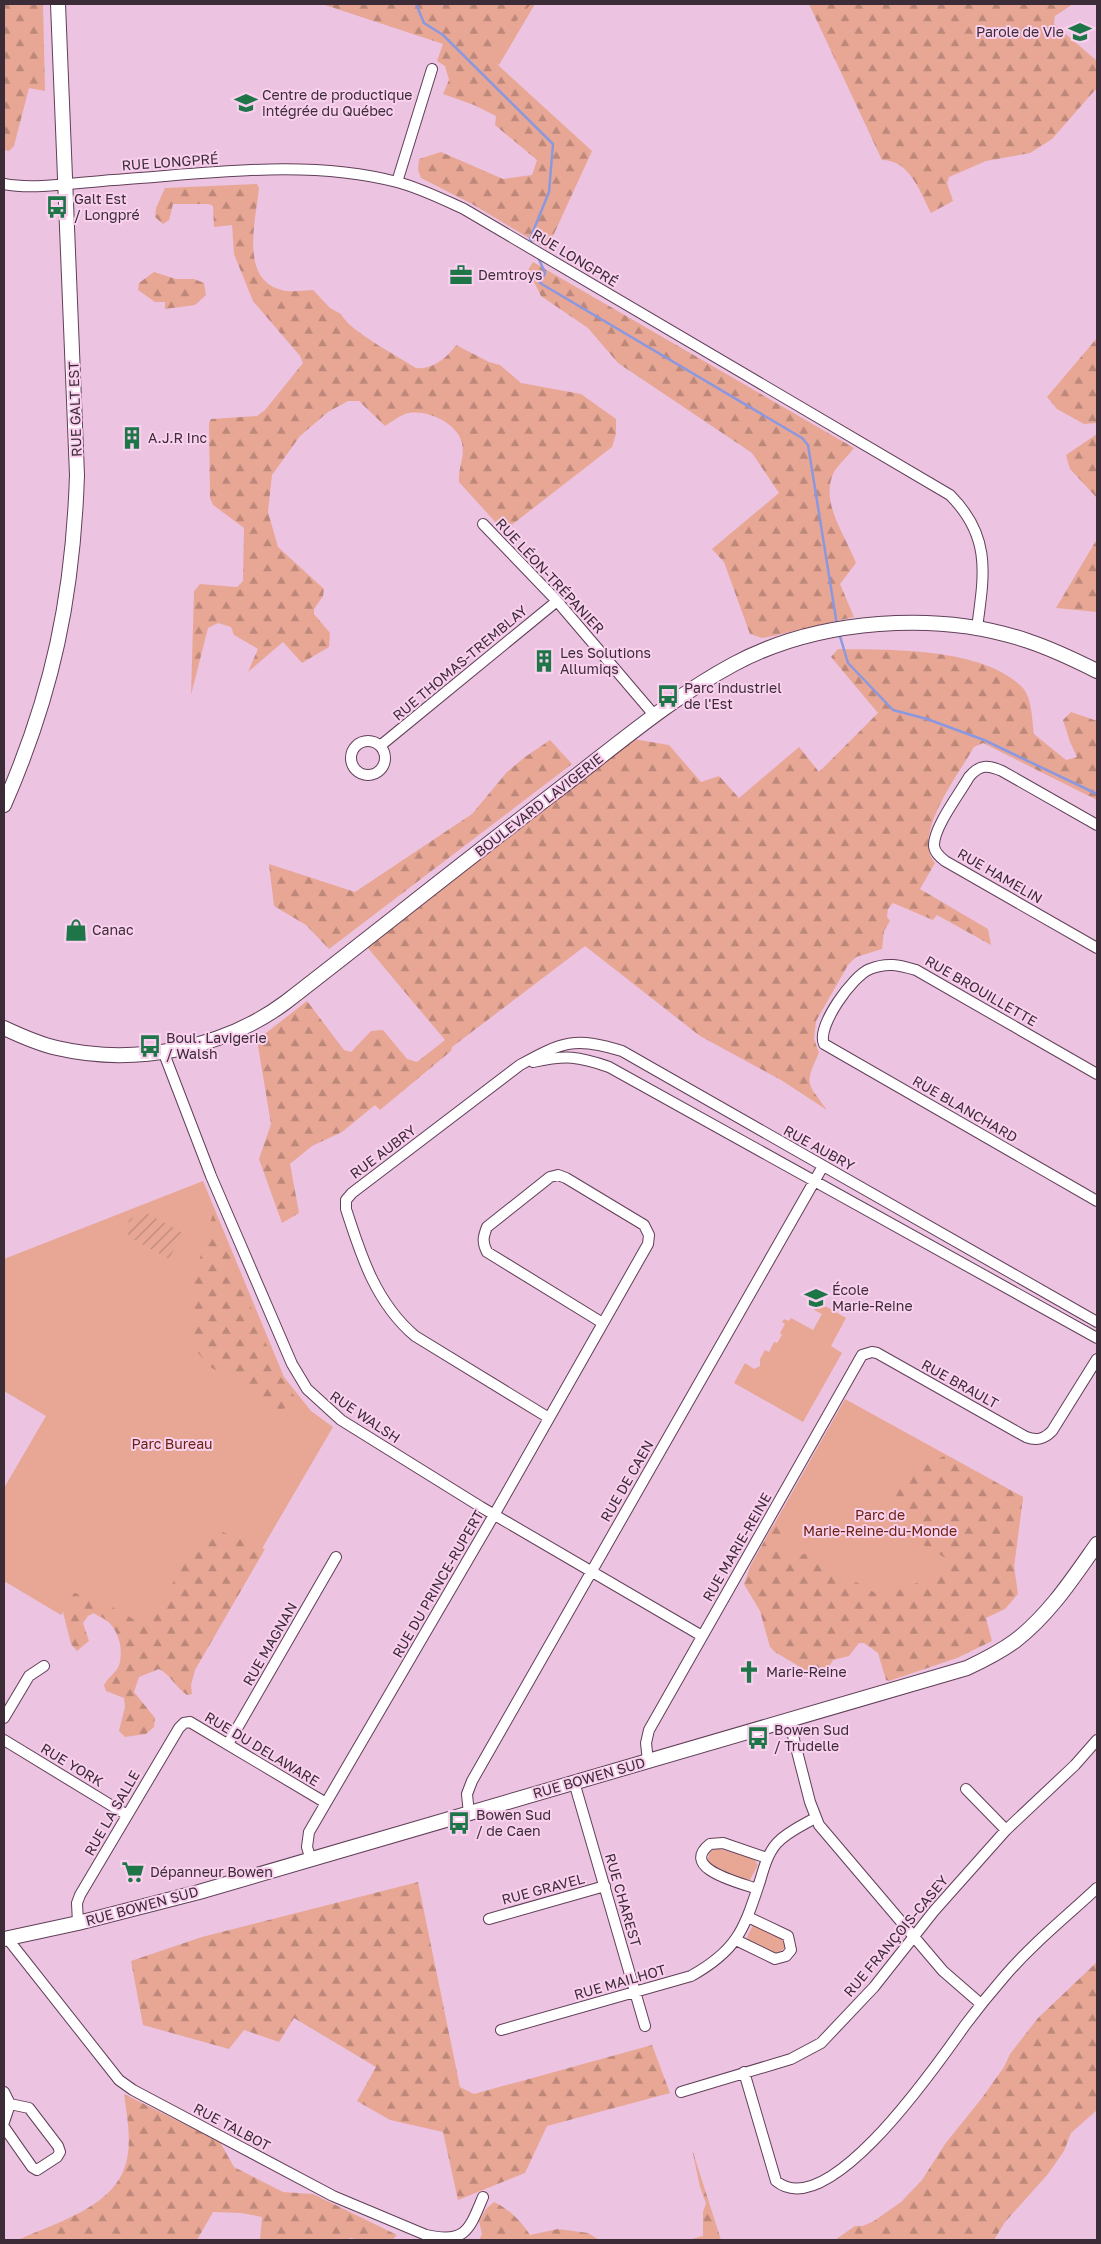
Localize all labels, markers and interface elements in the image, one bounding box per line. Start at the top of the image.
school or university icon: Parole de Vie [1067,19,1093,45]
place label: Parole de Vie [976,23,1064,40]
place label: Centre de productique intégrée du Québec [262,86,412,119]
school or university icon: Centre de productique intégrée du Québec [233,90,259,116]
street label: RUE LONGPRÉ [121,150,219,173]
place label: Galt Est / Longpré [74,190,140,223]
bus stop icon: Galt Est / Longpré [44,194,70,220]
street label: RUE LONGPRÉ [529,225,621,290]
office icon: Demtroys [448,262,474,288]
place label: Demtroys [478,266,542,283]
street label: RUE GALT EST [64,361,85,457]
building icon: A.J.R Inc [119,425,145,451]
place label: A.J.R Inc [148,429,208,446]
street label: RUE LÉON-TRÉPANIER [493,515,608,637]
street label: RUE THOMAS-TREMBLAY [389,601,530,724]
place label: Les Solutions Allumiqs [560,644,651,677]
building icon: Les Solutions Allumiqs [531,648,557,674]
place label: Parc industriel de l'Est [684,679,782,712]
bus stop icon: Parc industriel de l'Est [655,683,681,709]
street label: BOULEVARD LAVIGERIE [471,749,606,860]
street label: RUE HAMELIN [955,844,1046,907]
shop icon: Canac [63,917,89,943]
place label: Canac [92,921,134,938]
street label: RUE BROUILLETTE [922,952,1040,1030]
place label: Boul. Lavigerie / Walsh [166,1029,267,1062]
bus stop icon: Boul. Lavigerie / Walsh [137,1033,163,1059]
street label: RUE BLANCHARD [910,1072,1021,1146]
street label: RUE AUBRY [346,1121,419,1182]
street label: RUE AUBRY [781,1121,858,1174]
place label: École Marie-Reine [832,1281,913,1314]
school or university icon: École Marie-Reine [803,1285,829,1311]
street label: RUE BRAULT [919,1355,1002,1412]
street label: RUE WALSH [327,1387,404,1446]
park label: Parc Bureau [131,1435,213,1452]
street label: RUE DE CAEN [596,1437,657,1525]
street label: RUE MARIE-REINE [699,1489,775,1604]
park label: Parc de Marie-Reine-du-Monde [803,1506,957,1539]
street label: RUE DU PRINCE-RUPERT [388,1507,487,1661]
street label: RUE MAGNAN [239,1599,300,1688]
church icon: Marie-Reine [736,1659,762,1685]
place label: Marie-Reine [766,1663,847,1680]
street label: RUE DU DELAWARE [202,1708,323,1789]
place label: Bowen Sud / Trudelle [774,1721,849,1754]
bus stop icon: Bowen Sud / Trudelle [745,1725,771,1751]
street label: RUE YORK [38,1739,107,1790]
street label: RUE BOWEN SUD [531,1753,647,1802]
street label: RUE LA SALLE [80,1767,143,1858]
place label: Bowen Sud / de Caen [476,1806,551,1839]
bus stop icon: Bowen Sud / de Caen [446,1810,472,1836]
street label: RUE CHAREST [602,1851,645,1949]
supermarket icon: Dépanneur Bowen [120,1859,146,1885]
place label: Dépanneur Bowen [150,1863,273,1880]
street label: RUE GRAVEL [500,1869,586,1908]
street label: RUE FRANÇOIS-CASEY [840,1872,951,2000]
street label: RUE BOWEN SUD [84,1882,200,1929]
street label: RUE MAILHOT [572,1960,668,2003]
street label: RUE TALBOT [191,2099,274,2154]

